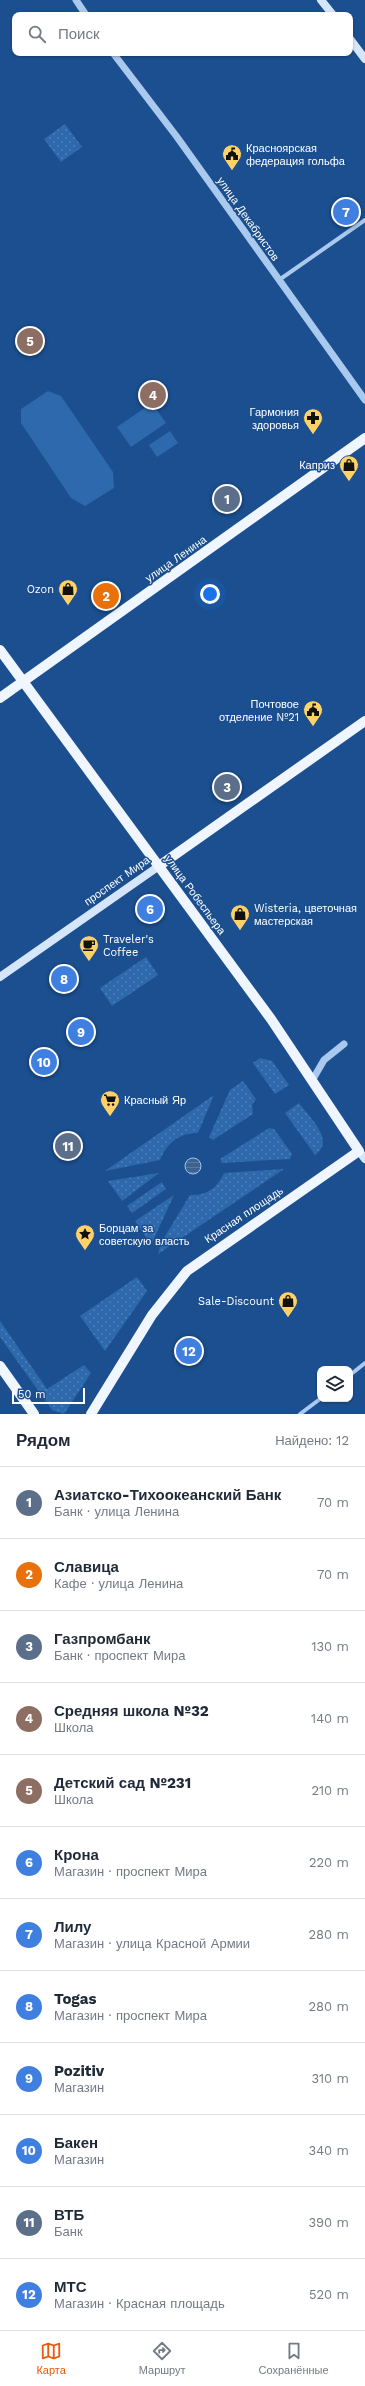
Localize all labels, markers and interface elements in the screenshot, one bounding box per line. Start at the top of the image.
search box [12,12,353,56]
icon: search [26,23,48,45]
text: Поиск [58,25,100,43]
place label: Красноярская федерация гольфа [246,142,346,168]
public building icon: Красноярская федерация гольфа [221,143,243,171]
street label: улица Декабристов [214,174,282,264]
pin: 7 [333,197,359,227]
pin: 5 [17,326,43,356]
pin: 4 [140,380,166,410]
place label: Гармония здоровья [250,406,299,432]
pharmacy icon: Гармония здоровья [302,407,324,435]
shop icon: Каприз [338,454,360,482]
place label: Каприз [299,459,335,472]
pin: 1 [214,484,240,514]
street label: улица Ленина [143,533,210,585]
shop icon: Ozon [57,578,79,606]
pin: 2 [93,581,119,611]
place label: Ozon [27,583,54,596]
your location [200,584,220,604]
place label: Почтовое отделение №21 [219,698,299,724]
public building icon: Почтовое отделение №21 [302,699,324,727]
pin: 3 [214,772,240,802]
street label: проспект Мира [82,853,153,908]
street label: улица Робеспьера [162,853,229,938]
pin: 6 [137,894,163,924]
place label: Wisteria, цветочная мастерская [254,902,357,928]
shop icon: Wisteria, цветочная мастерская [229,903,251,931]
place label: Traveler's Coffee [103,933,154,959]
cafe icon: Traveler's Coffee [78,934,100,962]
pin: 8 [51,964,77,994]
pin: 9 [68,1017,94,1047]
pin: 10 [31,1047,57,1077]
supermarket icon: Красный Яр [99,1089,121,1117]
place label: Красный Яр [124,1094,186,1107]
pin: 11 [55,1131,81,1161]
street label: Красная площадь [202,1184,286,1246]
place label: Борцам за советскую власть [99,1222,190,1248]
place icon: Борцам за советскую власть [74,1223,96,1251]
shop icon: Sale-Discount [277,1290,299,1318]
place label: Sale-Discount [198,1295,274,1308]
pin: 12 [176,1336,202,1366]
map controls [317,1366,353,1402]
button: layers [317,1366,353,1402]
scale bar [12,1386,85,1405]
text: 50 m [18,1388,45,1401]
text: Рядом [16,1430,71,1450]
text: Найдено: 12 [275,1433,349,1448]
text: Азиатско-Тихоокеанский Банк [54,1486,281,1504]
text: 1 [26,1495,32,1510]
text: 70 m [317,1495,349,1510]
text: Банк · улица Ленина [54,1504,179,1519]
text: Славица [54,1558,119,1576]
text: 2 [25,1567,33,1582]
text: 70 m [317,1567,349,1582]
text: Кафе · улица Ленина [54,1576,183,1591]
text: Газпромбанк [54,1630,151,1648]
text: 3 [25,1639,33,1654]
text: 130 m [311,1639,349,1654]
text: Банк · проспект Мира [54,1648,185,1663]
text: Средняя школа №32 [54,1702,209,1720]
text: 4 [25,1711,33,1726]
text: 140 m [311,1711,349,1726]
text: Школа [54,1720,94,1735]
text: Детский сад №231 [54,1774,191,1792]
text: 5 [25,1783,33,1798]
text: 210 m [311,1783,349,1798]
text: Школа [54,1792,94,1807]
text: Крона [54,1846,99,1864]
text: 6 [25,1855,33,1870]
text: 220 m [309,1855,349,1870]
text: Магазин · проспект Мира [54,1864,207,1879]
text: Лилу [54,1918,91,1936]
text: 7 [25,1927,33,1942]
text: 280 m [309,1927,349,1942]
text: Магазин · улица Красной Армии [54,1936,250,1951]
text: Togas [54,1990,96,2008]
text: 8 [25,1999,33,2014]
text: 280 m [309,1999,349,2014]
text: Магазин · проспект Мира [54,2008,207,2023]
text: Pozitiv [54,2062,104,2080]
text: 9 [25,2071,33,2086]
text: 310 m [311,2071,349,2086]
text: Магазин [54,2080,104,2095]
text: Бакен [54,2134,98,2152]
text: 10 [22,2143,36,2158]
text: 340 m [309,2143,349,2158]
text: Магазин [54,2152,104,2167]
text: ВТБ [54,2206,84,2224]
text: 11 [23,2215,35,2230]
text: 390 m [308,2215,349,2230]
text: Банк [54,2224,83,2239]
text: МТС [54,2278,87,2296]
text: 12 [22,2287,36,2302]
text: 520 m [309,2287,349,2302]
text: Магазин · Красная площадь [54,2296,225,2311]
tab: Карта [36,2340,66,2377]
tab: Маршрут [139,2340,186,2377]
tab: Сохранённые [259,2340,329,2377]

